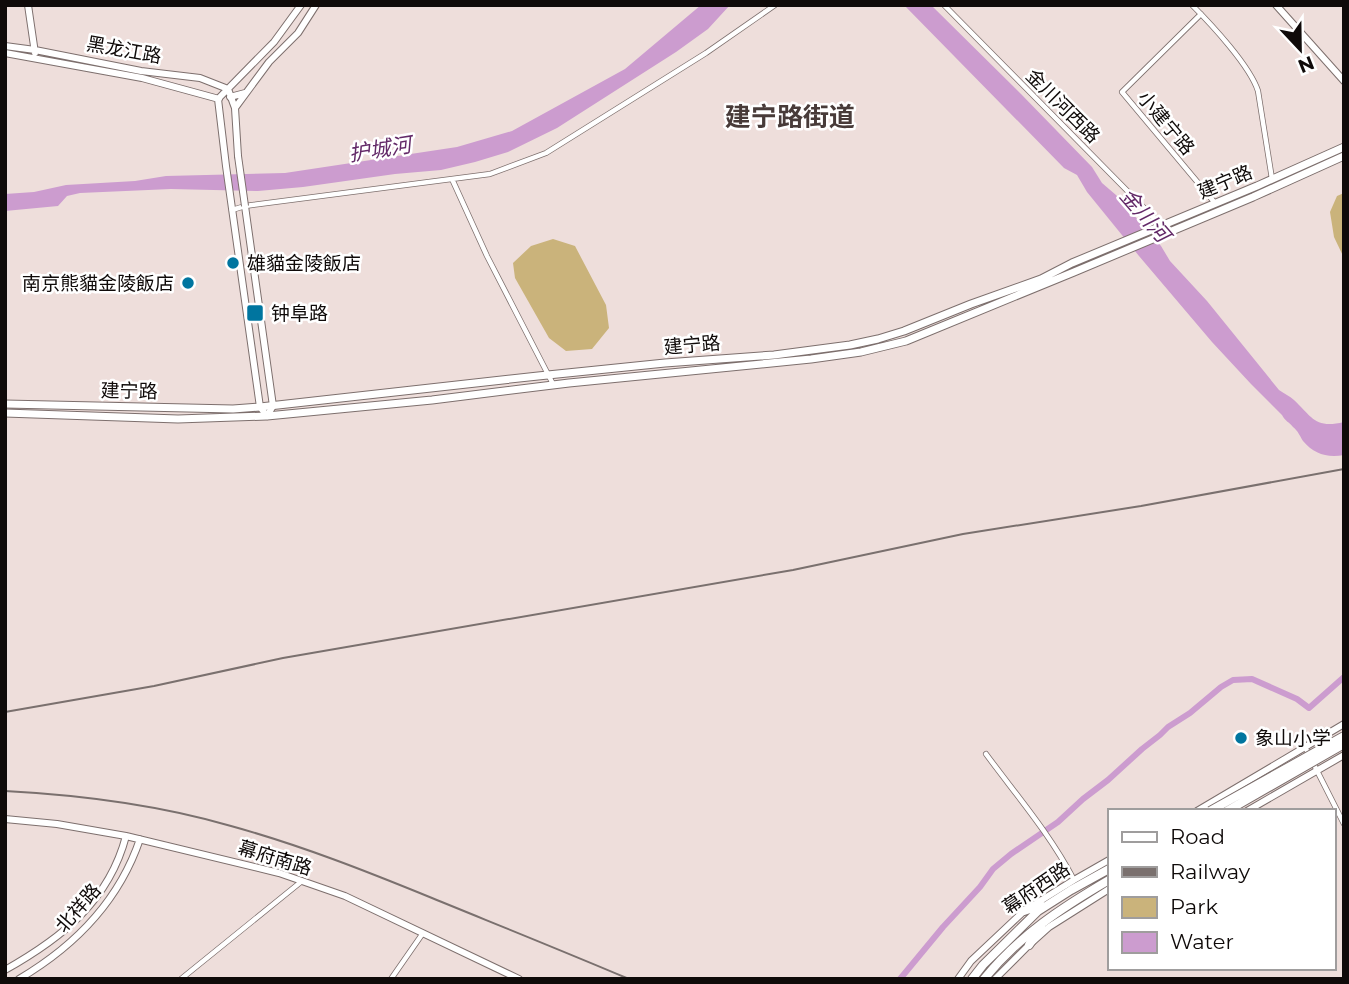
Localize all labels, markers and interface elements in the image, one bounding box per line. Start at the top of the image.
north arrow [1265,14,1335,84]
street label: 黑龙江路 [85,32,163,68]
text: N [1295,51,1318,78]
street label: 金川河西路 [1021,64,1105,148]
street label: 小建宁路 [1133,86,1199,160]
district label: 建宁路街道 [725,101,855,133]
water label: 护城河 [347,131,417,166]
street label: 建宁路 [1194,160,1256,204]
water label: 金川河 [1115,183,1178,250]
place label: 雄貓金陵飯店 [247,252,361,275]
marker: 雄貓金陵飯店 [225,255,241,271]
place label: 南京熊貓金陵飯店 [22,272,174,295]
marker: 南京熊貓金陵飯店 [180,275,196,291]
place label: 钟阜路 [271,302,328,325]
marker: 钟阜路 [245,303,265,323]
street label: 建宁路 [663,331,721,359]
street label: 建宁路 [100,379,158,403]
place label: 象山小学 [1255,727,1331,750]
marker: 象山小学 [1233,730,1249,746]
legend [1108,809,1335,970]
text: Road [1170,824,1225,849]
street label: 幕府南路 [235,836,315,880]
street label: 幕府西路 [998,857,1074,919]
text: Railway [1170,859,1251,884]
street label: 北祥路 [51,879,105,937]
text: Park [1170,894,1218,919]
text: Water [1170,929,1234,954]

